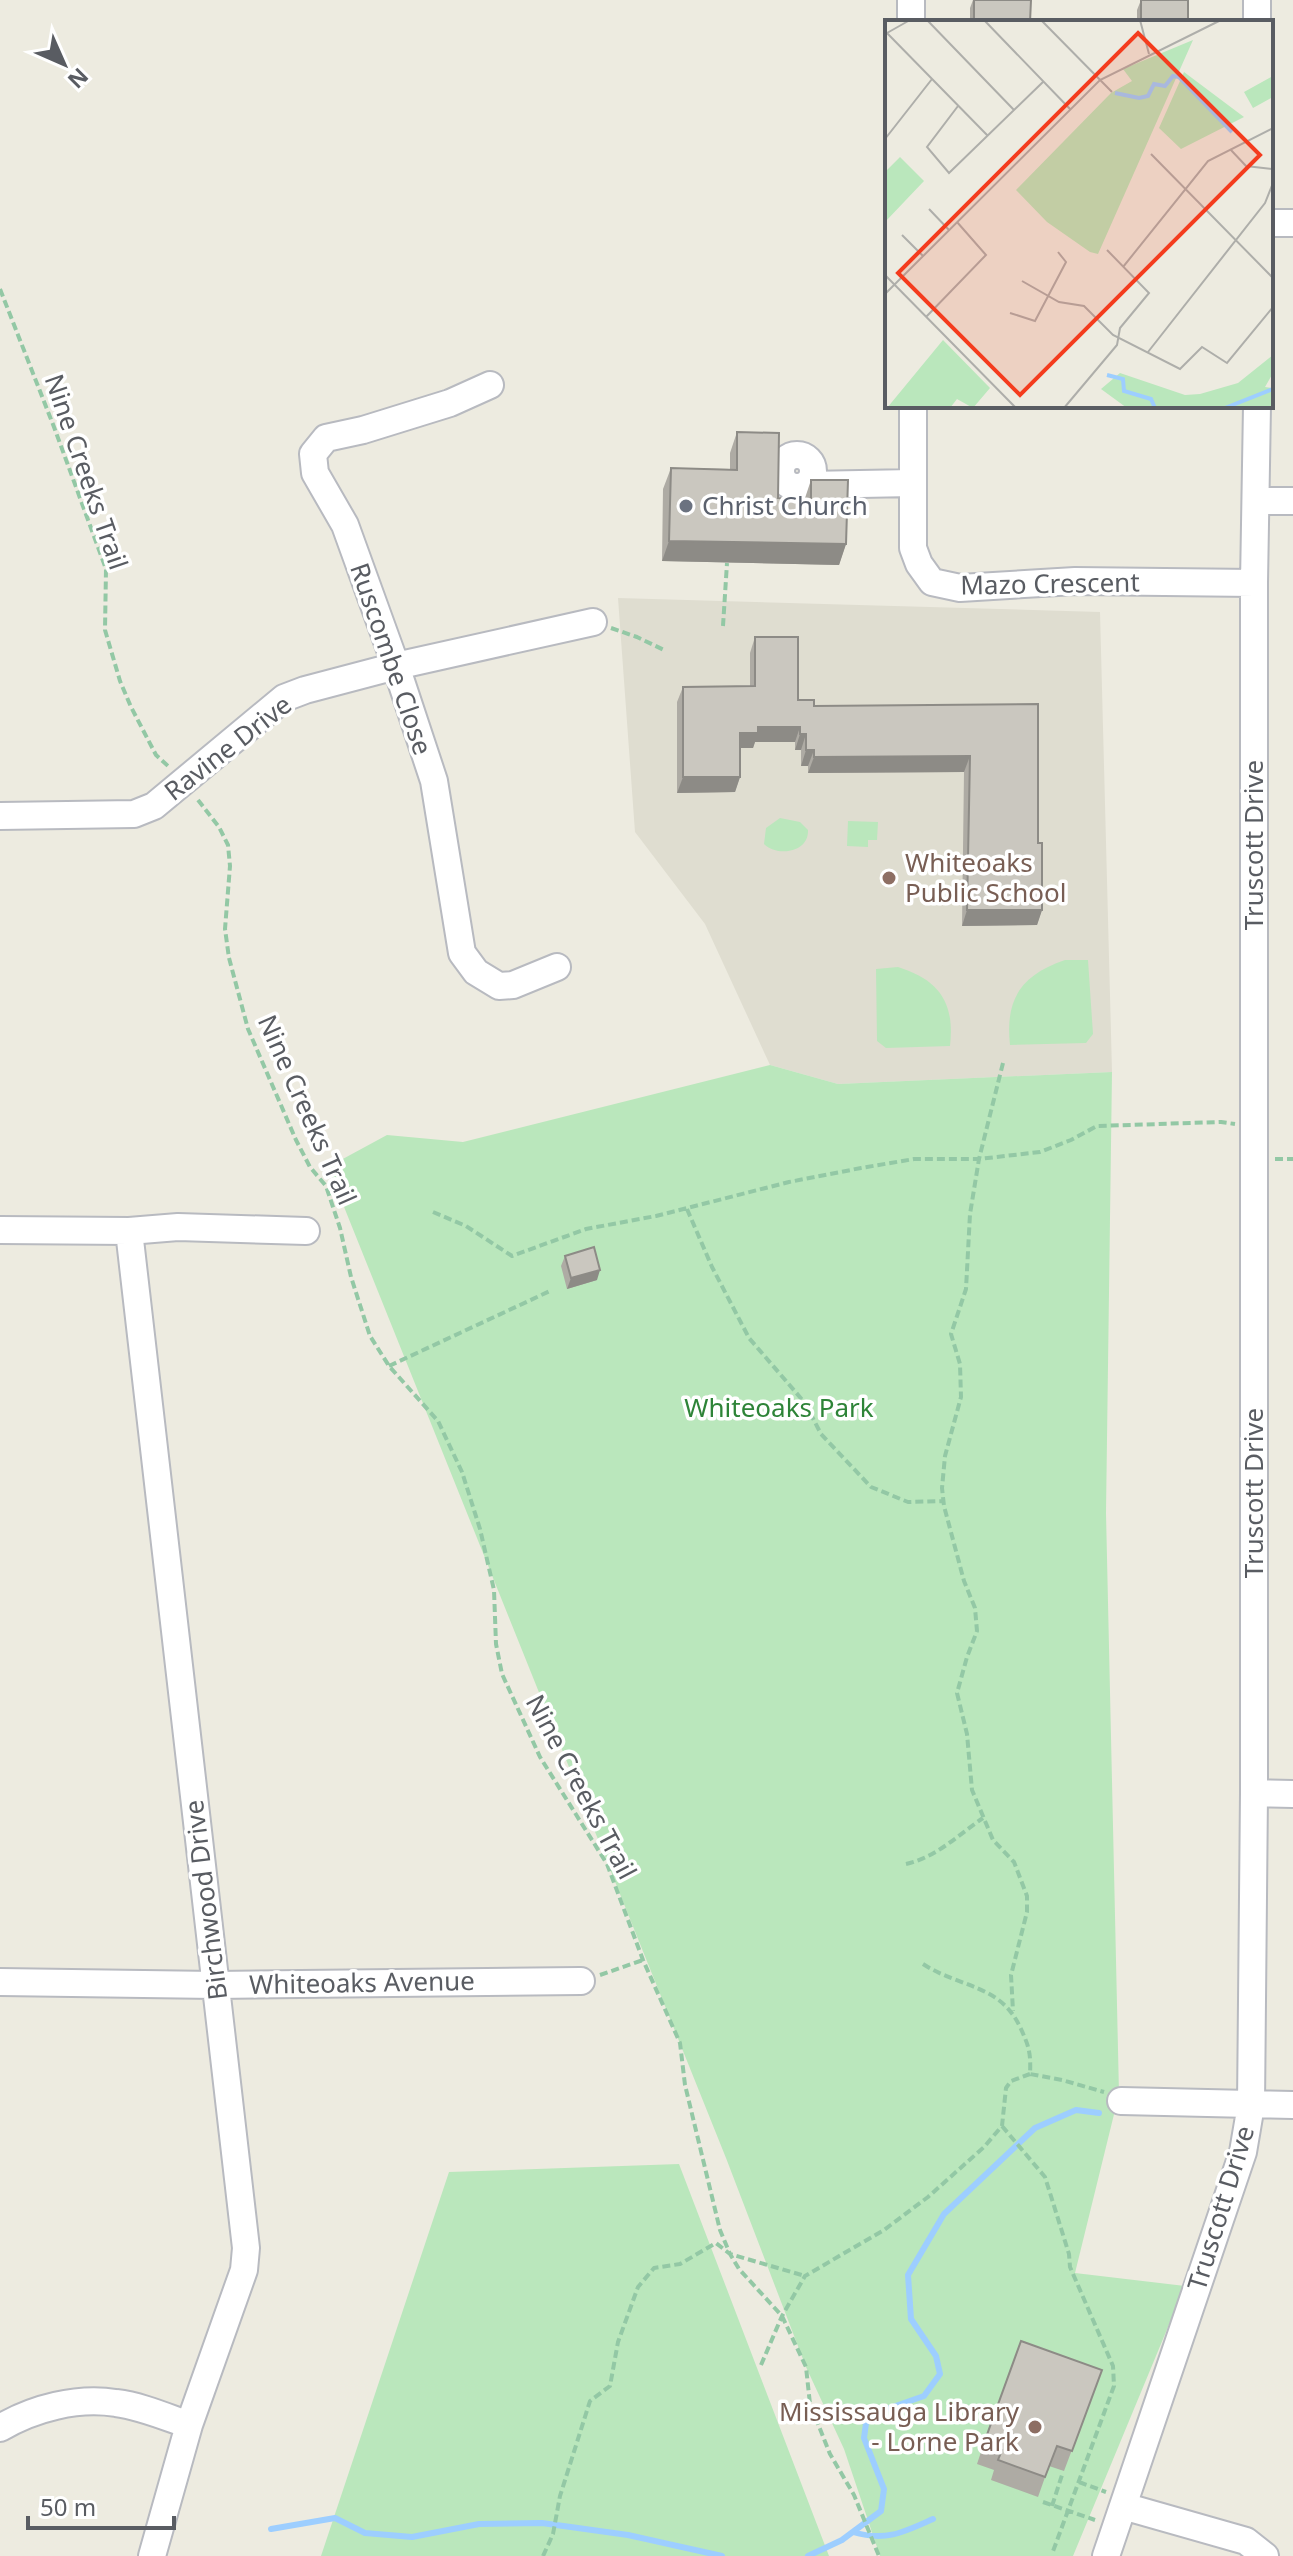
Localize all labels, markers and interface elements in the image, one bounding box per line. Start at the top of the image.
inset map [885,20,1273,408]
north arrow [24,24,104,104]
text: N [62,62,96,96]
street label: Nine Creeks Trail [37,369,137,574]
place label: Christ Church [702,487,868,523]
marker: Christ Church [677,497,695,515]
street label: Ruscombe Close [342,558,442,759]
street label: Mazo Crescent [960,563,1140,603]
street label: Ravine Drive [156,686,299,808]
street label: Truscott Drive [1235,760,1271,930]
place label: Whiteoaks Public School [905,844,1066,910]
marker: Whiteoaks Public School [880,869,898,887]
street label: Nine Creeks Trail [250,1009,366,1210]
park label: Whiteoaks Park [684,1389,874,1425]
street label: Truscott Drive [1235,1408,1271,1578]
street label: Nine Creeks Trail [518,1688,646,1885]
street label: Birchwood Drive [175,1798,235,2002]
street label: Whiteoaks Avenue [249,1962,475,2002]
street label: Truscott Drive [1178,2121,1262,2294]
place label: Mississauga Library - Lorne Park [779,2393,1020,2459]
marker: Mississauga Library - Lorne Park [1026,2418,1044,2436]
scale bar [28,2480,174,2530]
text: 50 m [40,2490,96,2523]

